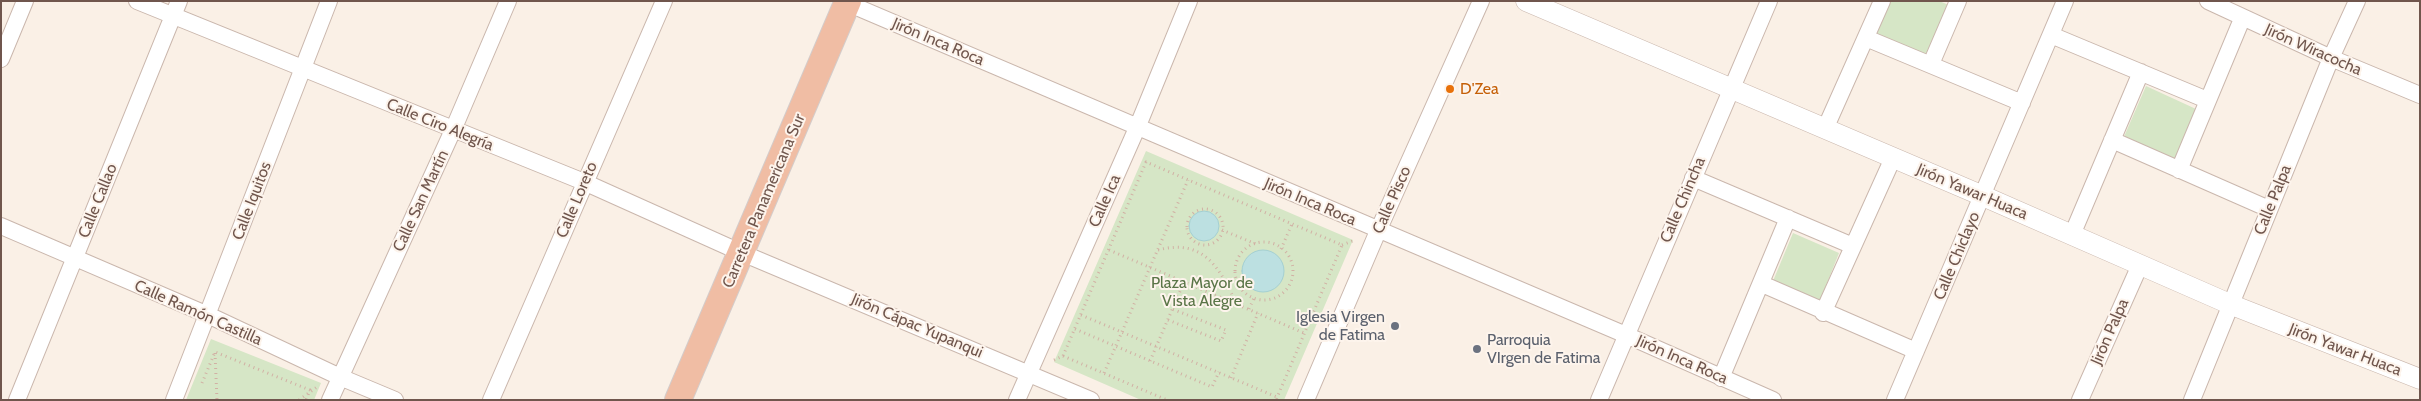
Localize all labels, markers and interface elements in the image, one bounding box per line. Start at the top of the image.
street label: Jirón Inca Roca [889,14,987,70]
street label: Jirón Wiracocha [2262,20,2364,80]
place label: D'Zea [1460,79,1499,99]
marker: D'Zea [1444,83,1456,95]
street label: Calle Ciro Alegría [384,95,496,155]
street label: Carretera Panamericana Sur [719,111,809,291]
street label: Calle San Martín [389,147,453,255]
street label: Calle Chincha [1656,154,1710,246]
street label: Calle Iquitos [228,159,276,243]
street label: Calle Loreto [552,159,602,241]
street label: Jirón Yawar Huaca [1913,160,2031,224]
street label: Calle Callao [74,161,122,241]
street label: Calle Palpa [2250,162,2296,238]
street label: Calle Pisco [1369,163,1415,237]
street label: Calle Ica [1085,172,1125,230]
street label: Jirón Inca Roca [1261,174,1359,230]
street label: Calle Chiclayo [1930,209,1984,303]
park label: Plaza Mayor de Vista Alegre [1151,273,1253,311]
street label: Calle Ramón Castilla [131,276,265,350]
street label: Jirón Cápac Yupanqui [848,290,986,362]
street label: Jirón Palpa [2087,296,2133,368]
place label: Iglesia Virgen de Fatima [1296,307,1385,345]
marker: Iglesia Virgen de Fatima [1389,320,1401,332]
street label: Jirón Yawar Huaca [2286,320,2404,380]
place label: Parroquia VIrgen de Fatima [1487,330,1601,368]
street label: Jirón Inca Roca [1633,331,1731,389]
marker: Parroquia VIrgen de Fatima [1471,343,1483,355]

